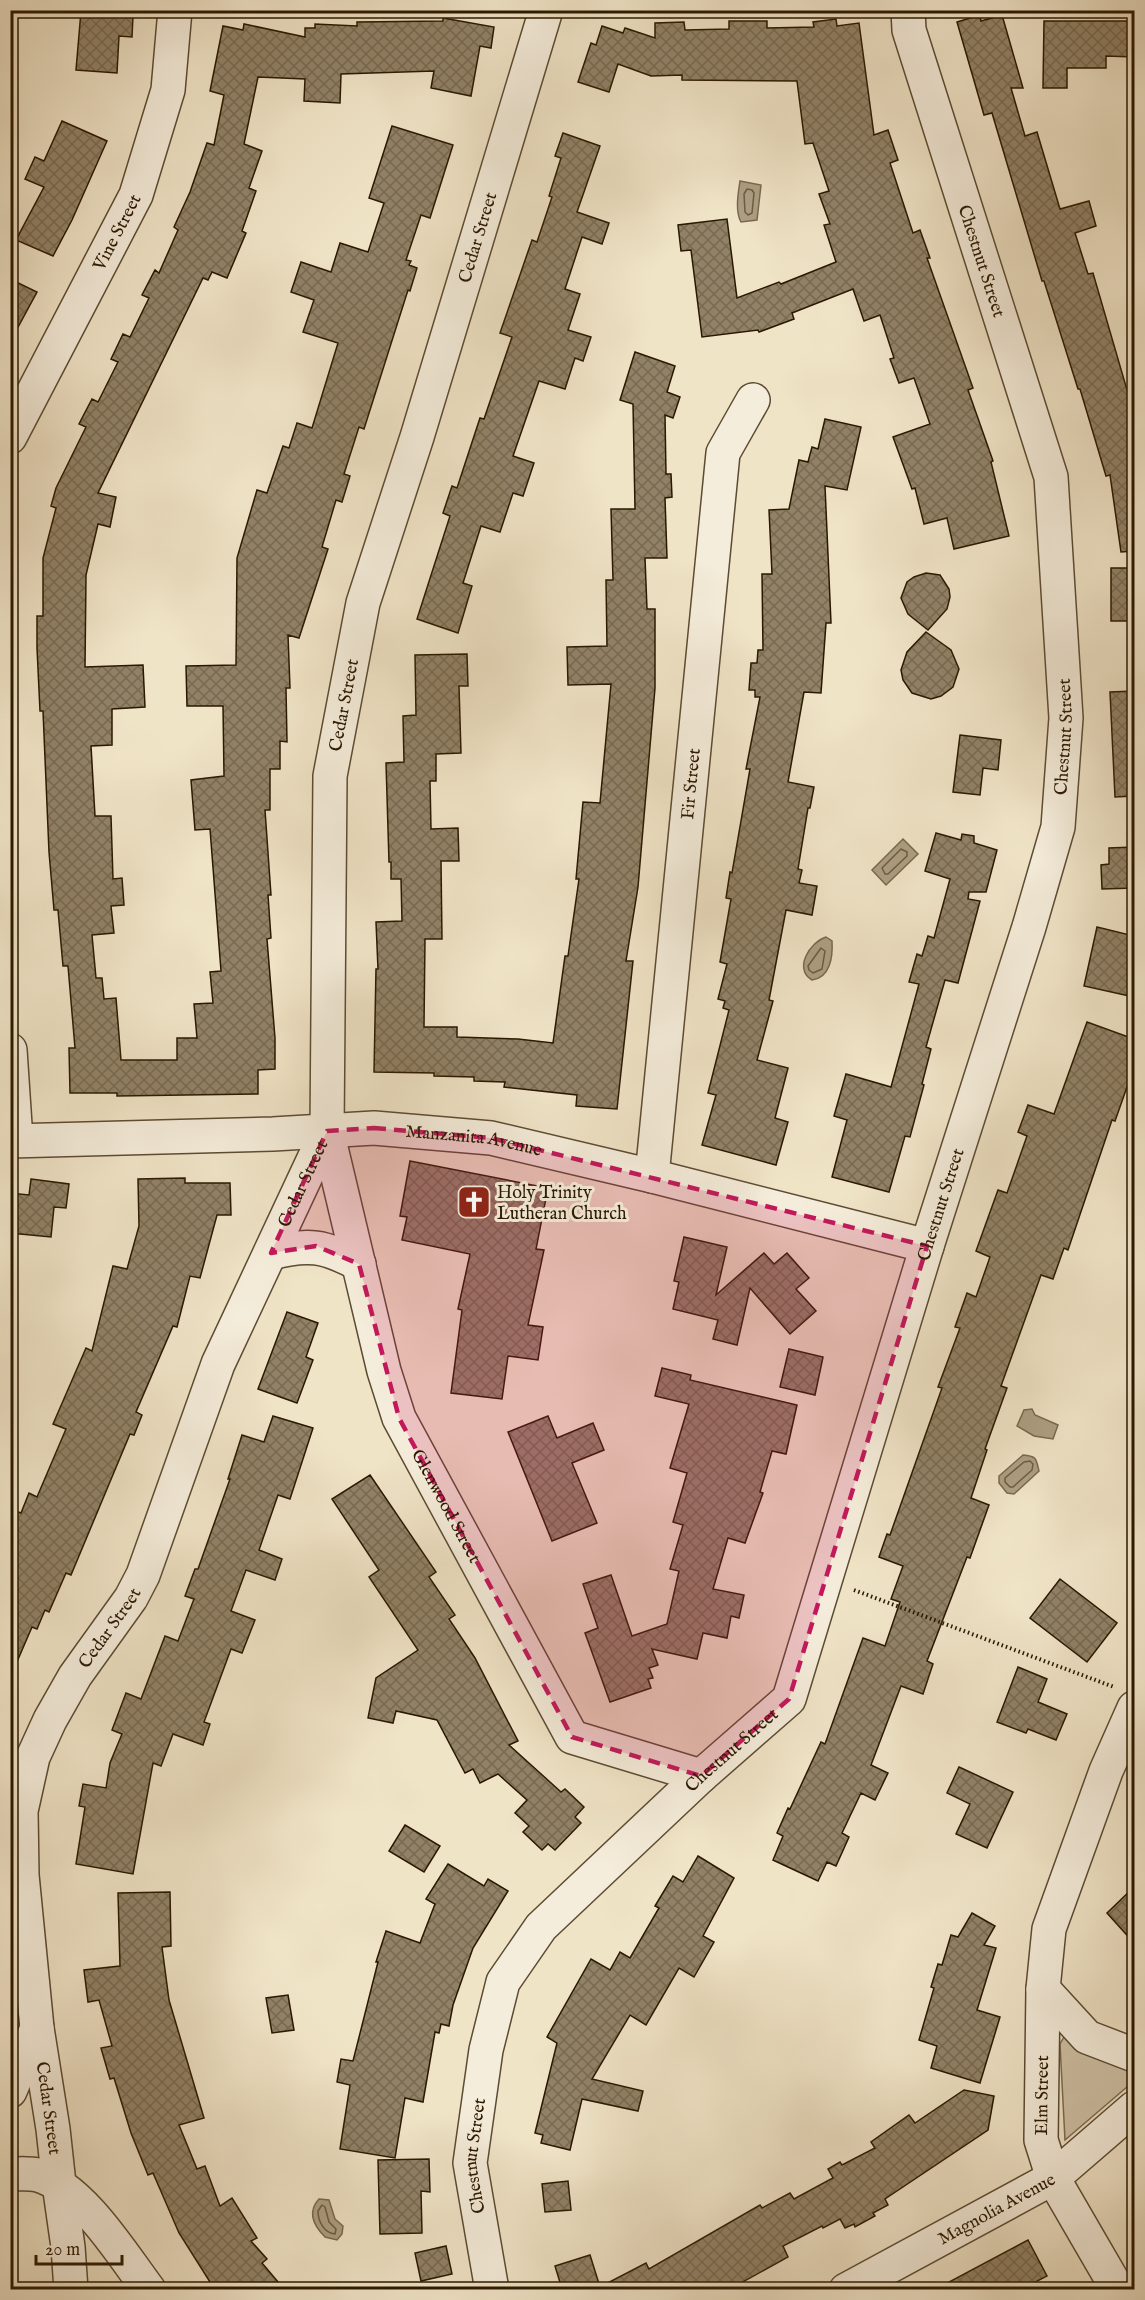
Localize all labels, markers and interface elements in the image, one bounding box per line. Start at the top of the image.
street label: Cedar Street [454,190,503,286]
street label: Vine Street [88,191,147,276]
street label: Chestnut Street [952,202,1010,321]
street label: Cedar Street [325,657,365,754]
street label: Chestnut Street [1050,678,1079,796]
street label: Fir Street [677,747,707,821]
street label: Manzanita Avenue [405,1121,544,1163]
street label: Cedar Street [274,1137,334,1231]
street label: Chestnut Street [913,1146,970,1264]
place label: Holy Trinity Lutheran Church [497,1182,627,1226]
church icon: Holy Trinity Lutheran Church [456,1184,492,1220]
street label: Glenwood Street [405,1446,486,1568]
street label: Cedar Street [74,1584,147,1674]
street label: Chestnut Street [681,1704,784,1798]
street label: Elm Street [1031,2055,1055,2136]
street label: Cedar Street [30,2060,65,2156]
street label: Chestnut Street [460,2097,492,2215]
street label: Magnolia Avenue [934,2169,1060,2251]
scale bar [36,2228,122,2266]
text: 20 m [45,2239,80,2262]

